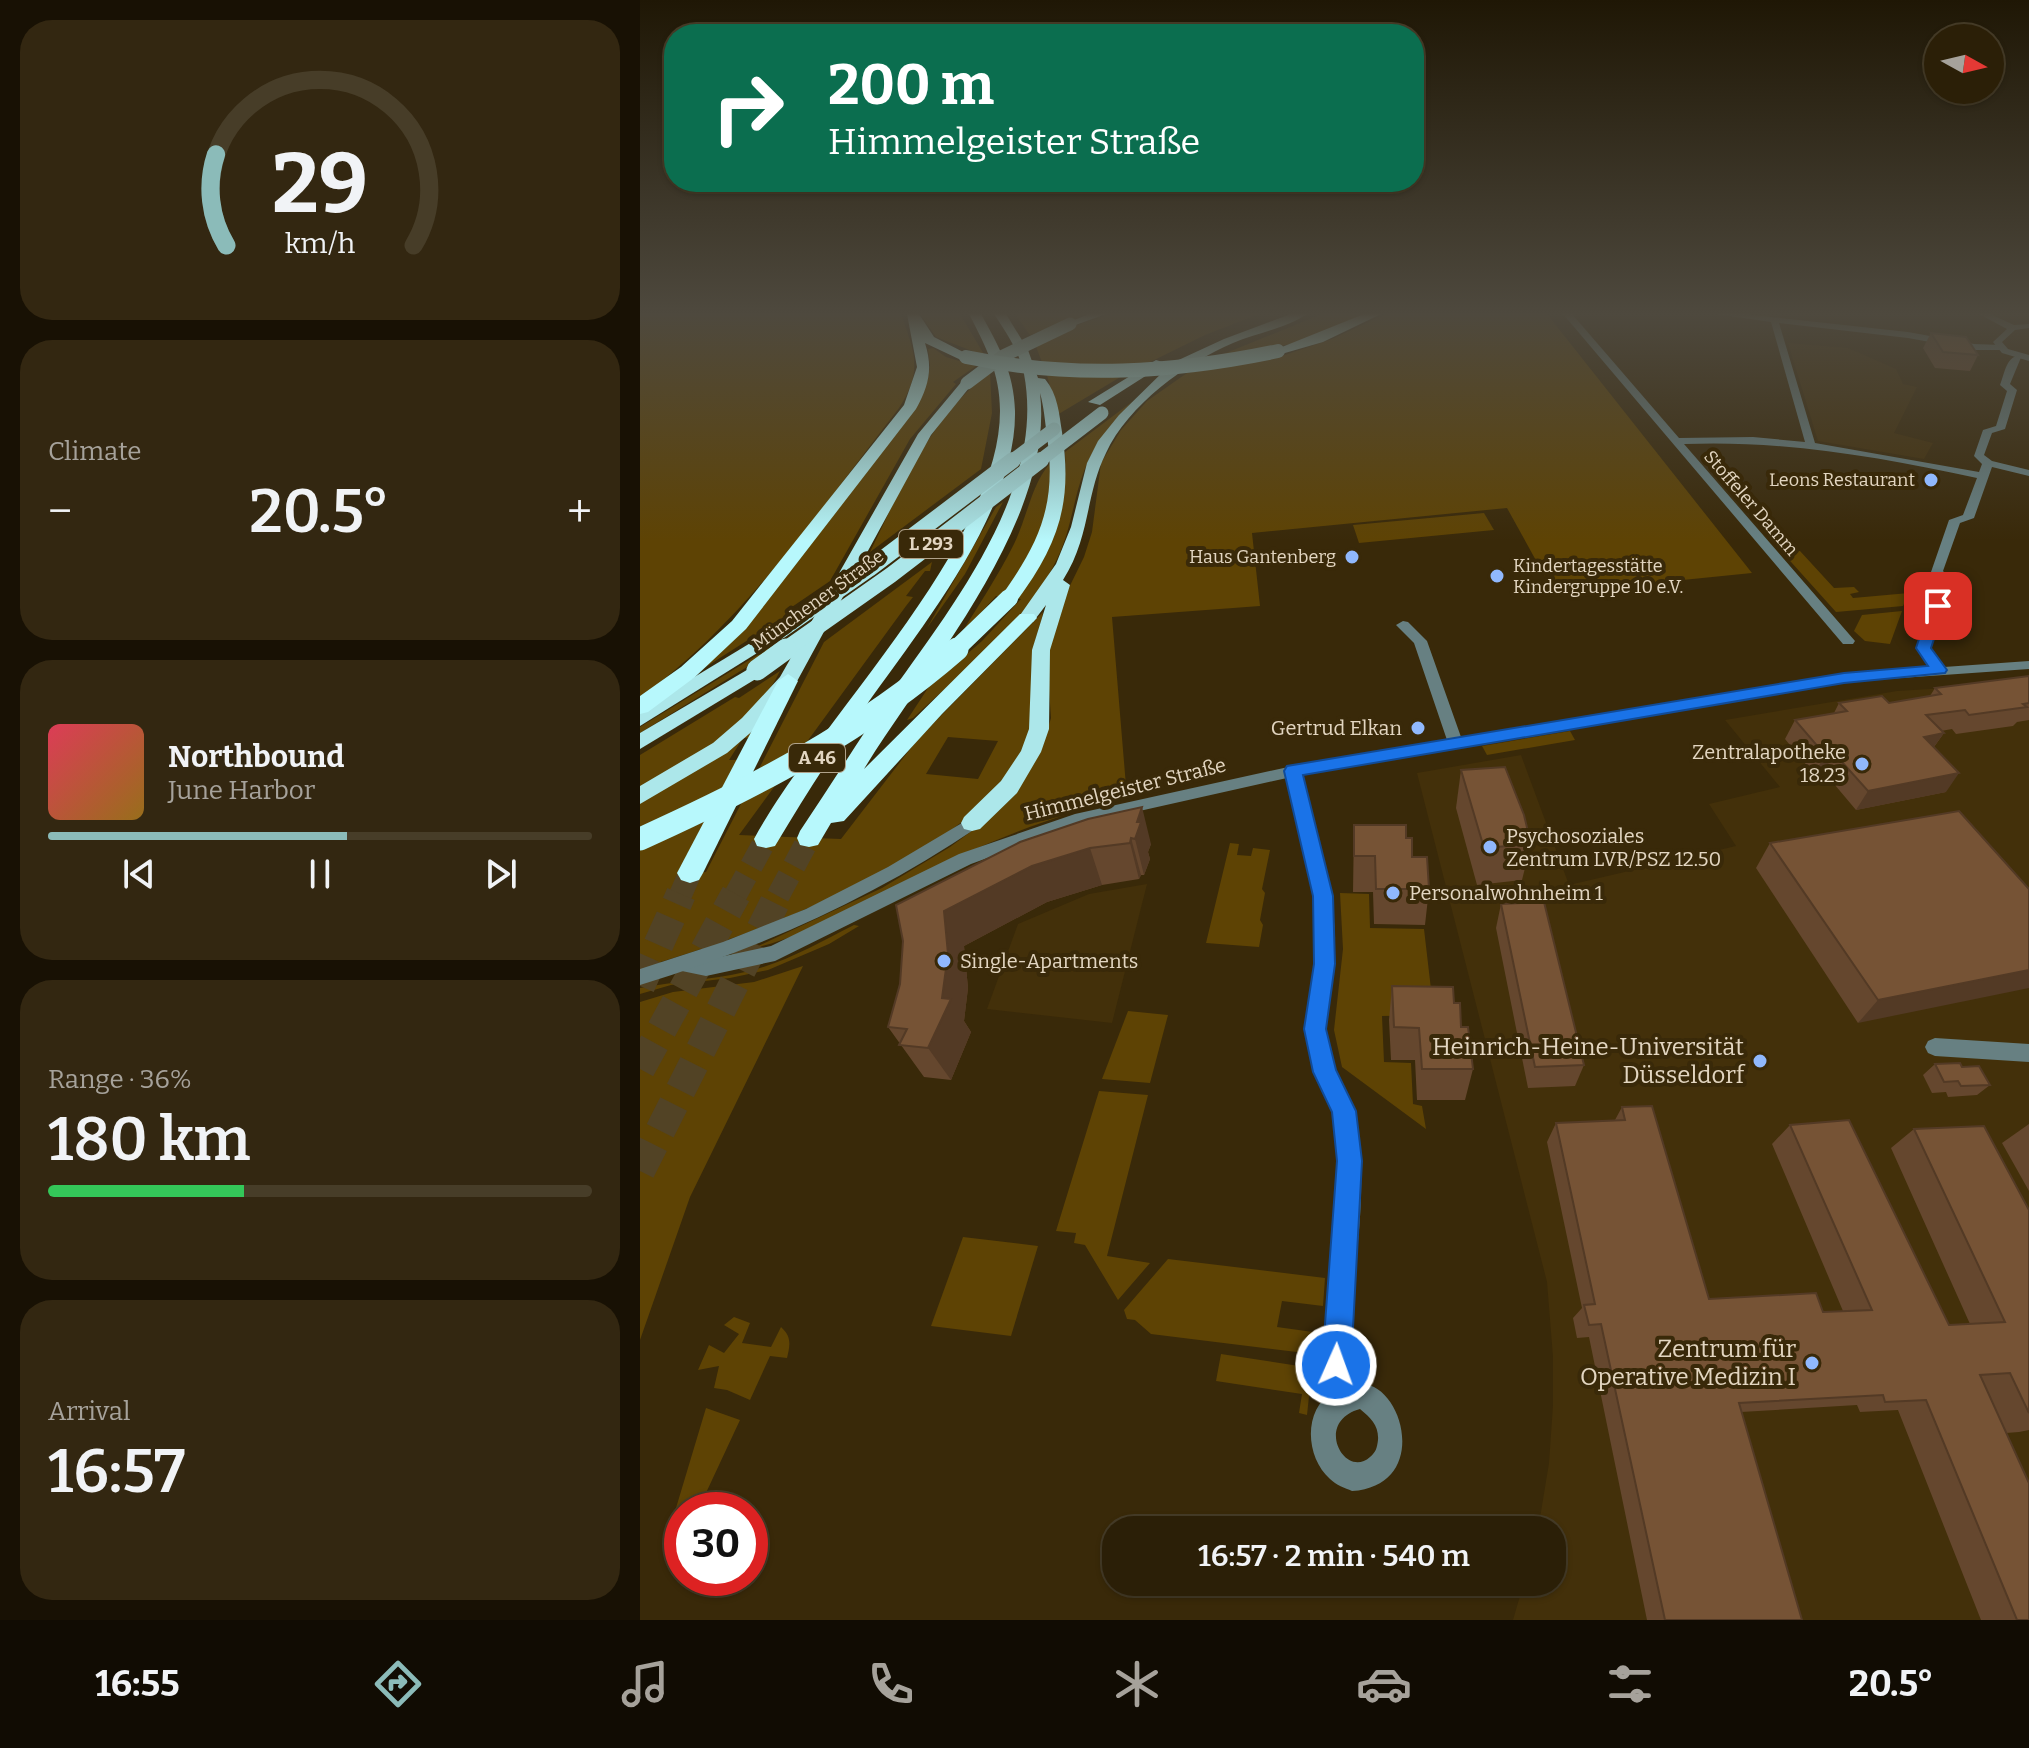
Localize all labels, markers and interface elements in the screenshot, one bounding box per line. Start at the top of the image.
north arrow [1924,24,2004,104]
map controls [1924,24,2004,104]
text: 200 m [828,52,994,119]
icon: right [696,56,800,160]
text: Himmelgeister Straße [828,120,1200,164]
text: 29 [272,134,368,234]
text: km/h [285,226,356,261]
text: Climate [48,436,142,467]
street label: Stoffeler Damm [1699,446,1803,560]
place label: Leons Restaurant [1769,469,1915,491]
marker: Leons Restaurant [1922,471,1940,489]
text: 20.5° [249,476,390,548]
text: − [48,485,72,538]
text: + [567,485,592,538]
road number: L 293 [899,530,963,558]
street label: Münchener Straße [748,545,888,655]
place label: Haus Gantenberg [1189,546,1336,568]
marker: Haus Gantenberg [1343,548,1361,566]
place label: Kindertagesstätte Kindergruppe 10 e.V. [1513,555,1683,598]
marker: Kindertagesstätte Kindergruppe 10 e.V. [1488,567,1506,585]
pin [1904,572,1972,640]
icon: arrive [1916,584,1960,628]
place label: Gertrud Elkan [1271,716,1402,740]
marker: Gertrud Elkan [1409,719,1427,737]
text: Northbound [168,739,344,775]
place label: Zentralapotheke 18.23 [1692,740,1846,787]
road number: A 46 [789,744,845,772]
street label: Himmelgeister Straße [1022,752,1228,826]
marker: Zentralapotheke 18.23 [1853,755,1871,773]
text: June Harbor [168,775,315,806]
place label: Psychosoziales Zentrum LVR/PSZ 12.50 [1506,824,1721,871]
marker: Psychosoziales Zentrum LVR/PSZ 12.50 [1481,838,1499,856]
icon: previous [117,852,161,896]
icon: pause [298,852,342,896]
icon: next [479,852,523,896]
place label: Personalwohnheim 1 [1409,881,1603,905]
marker: Personalwohnheim 1 [1384,884,1402,902]
place label: Single-Apartments [960,949,1138,973]
marker: Single-Apartments [935,952,953,970]
place label: Heinrich-Heine-Universität Düsseldorf [1432,1033,1746,1089]
marker: Heinrich-Heine-Universität Düsseldorf [1751,1052,1769,1070]
text: Range · 36% [48,1064,192,1095]
text: 180 km [48,1104,250,1176]
position arrow [1294,1323,1378,1407]
place label: Zentrum für Operative Medizin I [1580,1335,1796,1391]
marker: Zentrum für Operative Medizin I [1803,1354,1821,1372]
text: Arrival [48,1396,130,1427]
text: 16:57 [48,1436,185,1508]
speed limit sign: 30 [664,1492,768,1596]
text: 16:57 · 2 min · 540 m [1198,1538,1470,1574]
icon: directions [370,1656,426,1712]
icon: music [617,1656,673,1712]
icon: phone [863,1656,919,1712]
icon: climate [1109,1656,1165,1712]
icon: car [1356,1656,1412,1712]
icon: filters [1602,1656,1658,1712]
text: 16:55 [95,1662,180,1706]
text: 20.5° [1849,1662,1934,1706]

